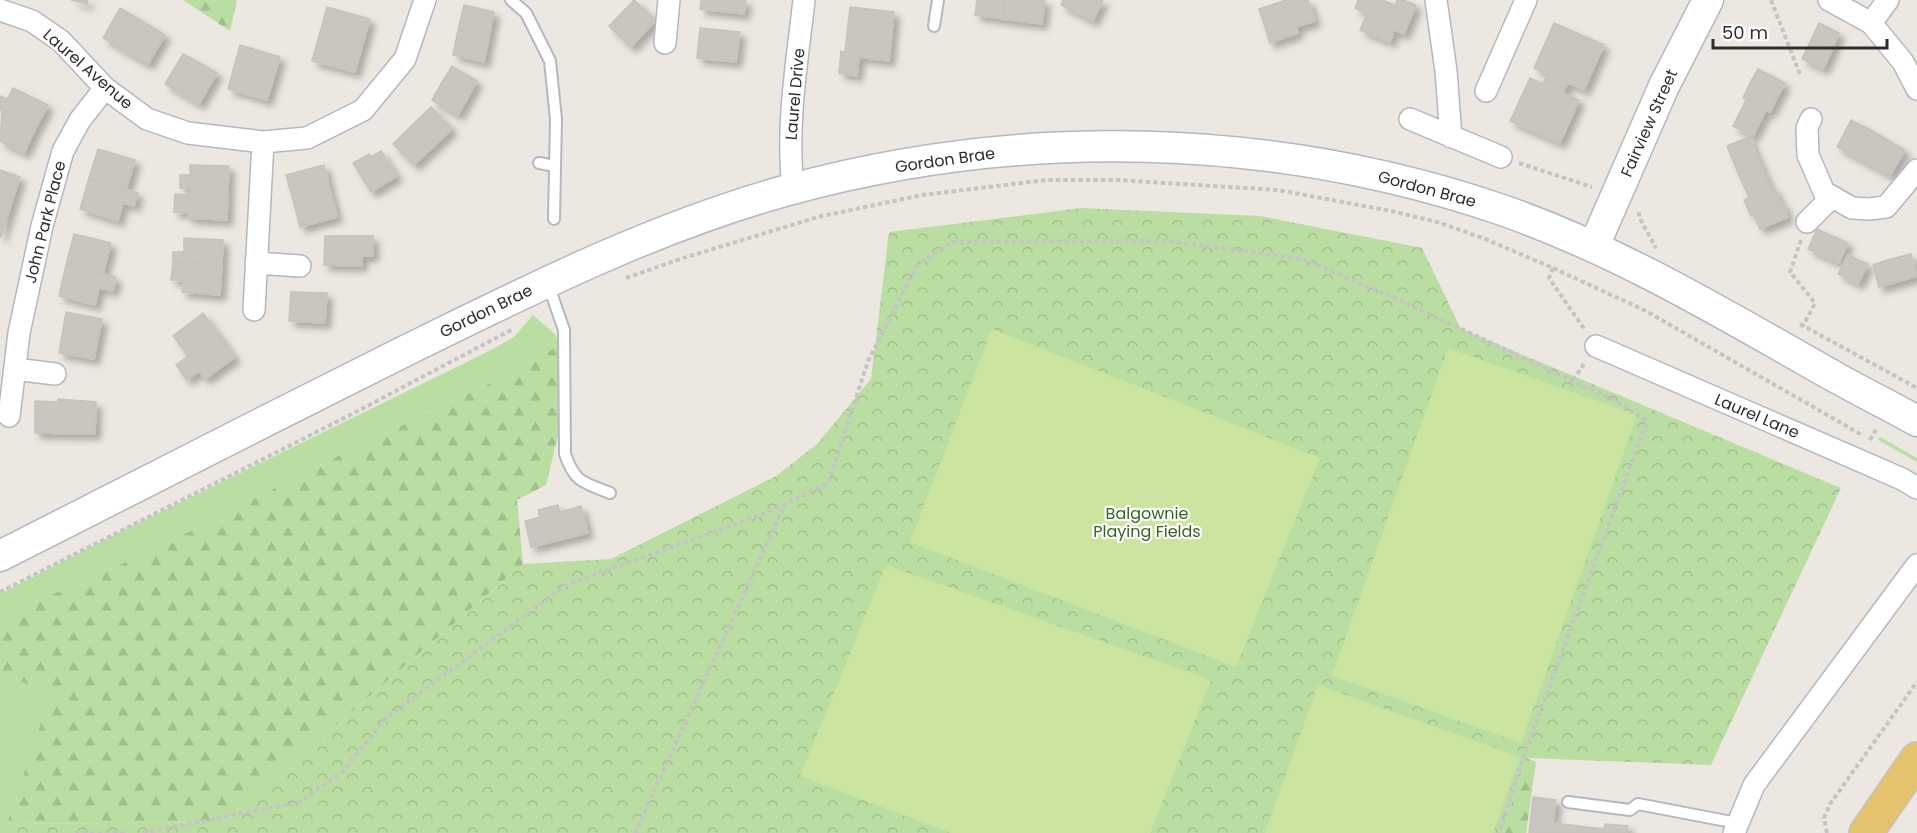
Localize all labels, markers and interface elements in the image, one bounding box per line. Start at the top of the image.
scale bar [1713,12,1887,50]
text: 50 m [1722,20,1768,45]
street label: Laurel Avenue [38,24,138,115]
street label: Laurel Drive [780,47,810,141]
street label: Fairview Street [1615,65,1683,181]
street label: Gordon Brae [894,142,997,178]
street label: John Park Place [19,158,71,286]
street label: Gordon Brae [1375,165,1479,213]
street label: Gordon Brae [436,279,536,343]
street label: Laurel Lane [1711,388,1803,444]
park label: Balgownie Playing Fields [1093,502,1201,543]

